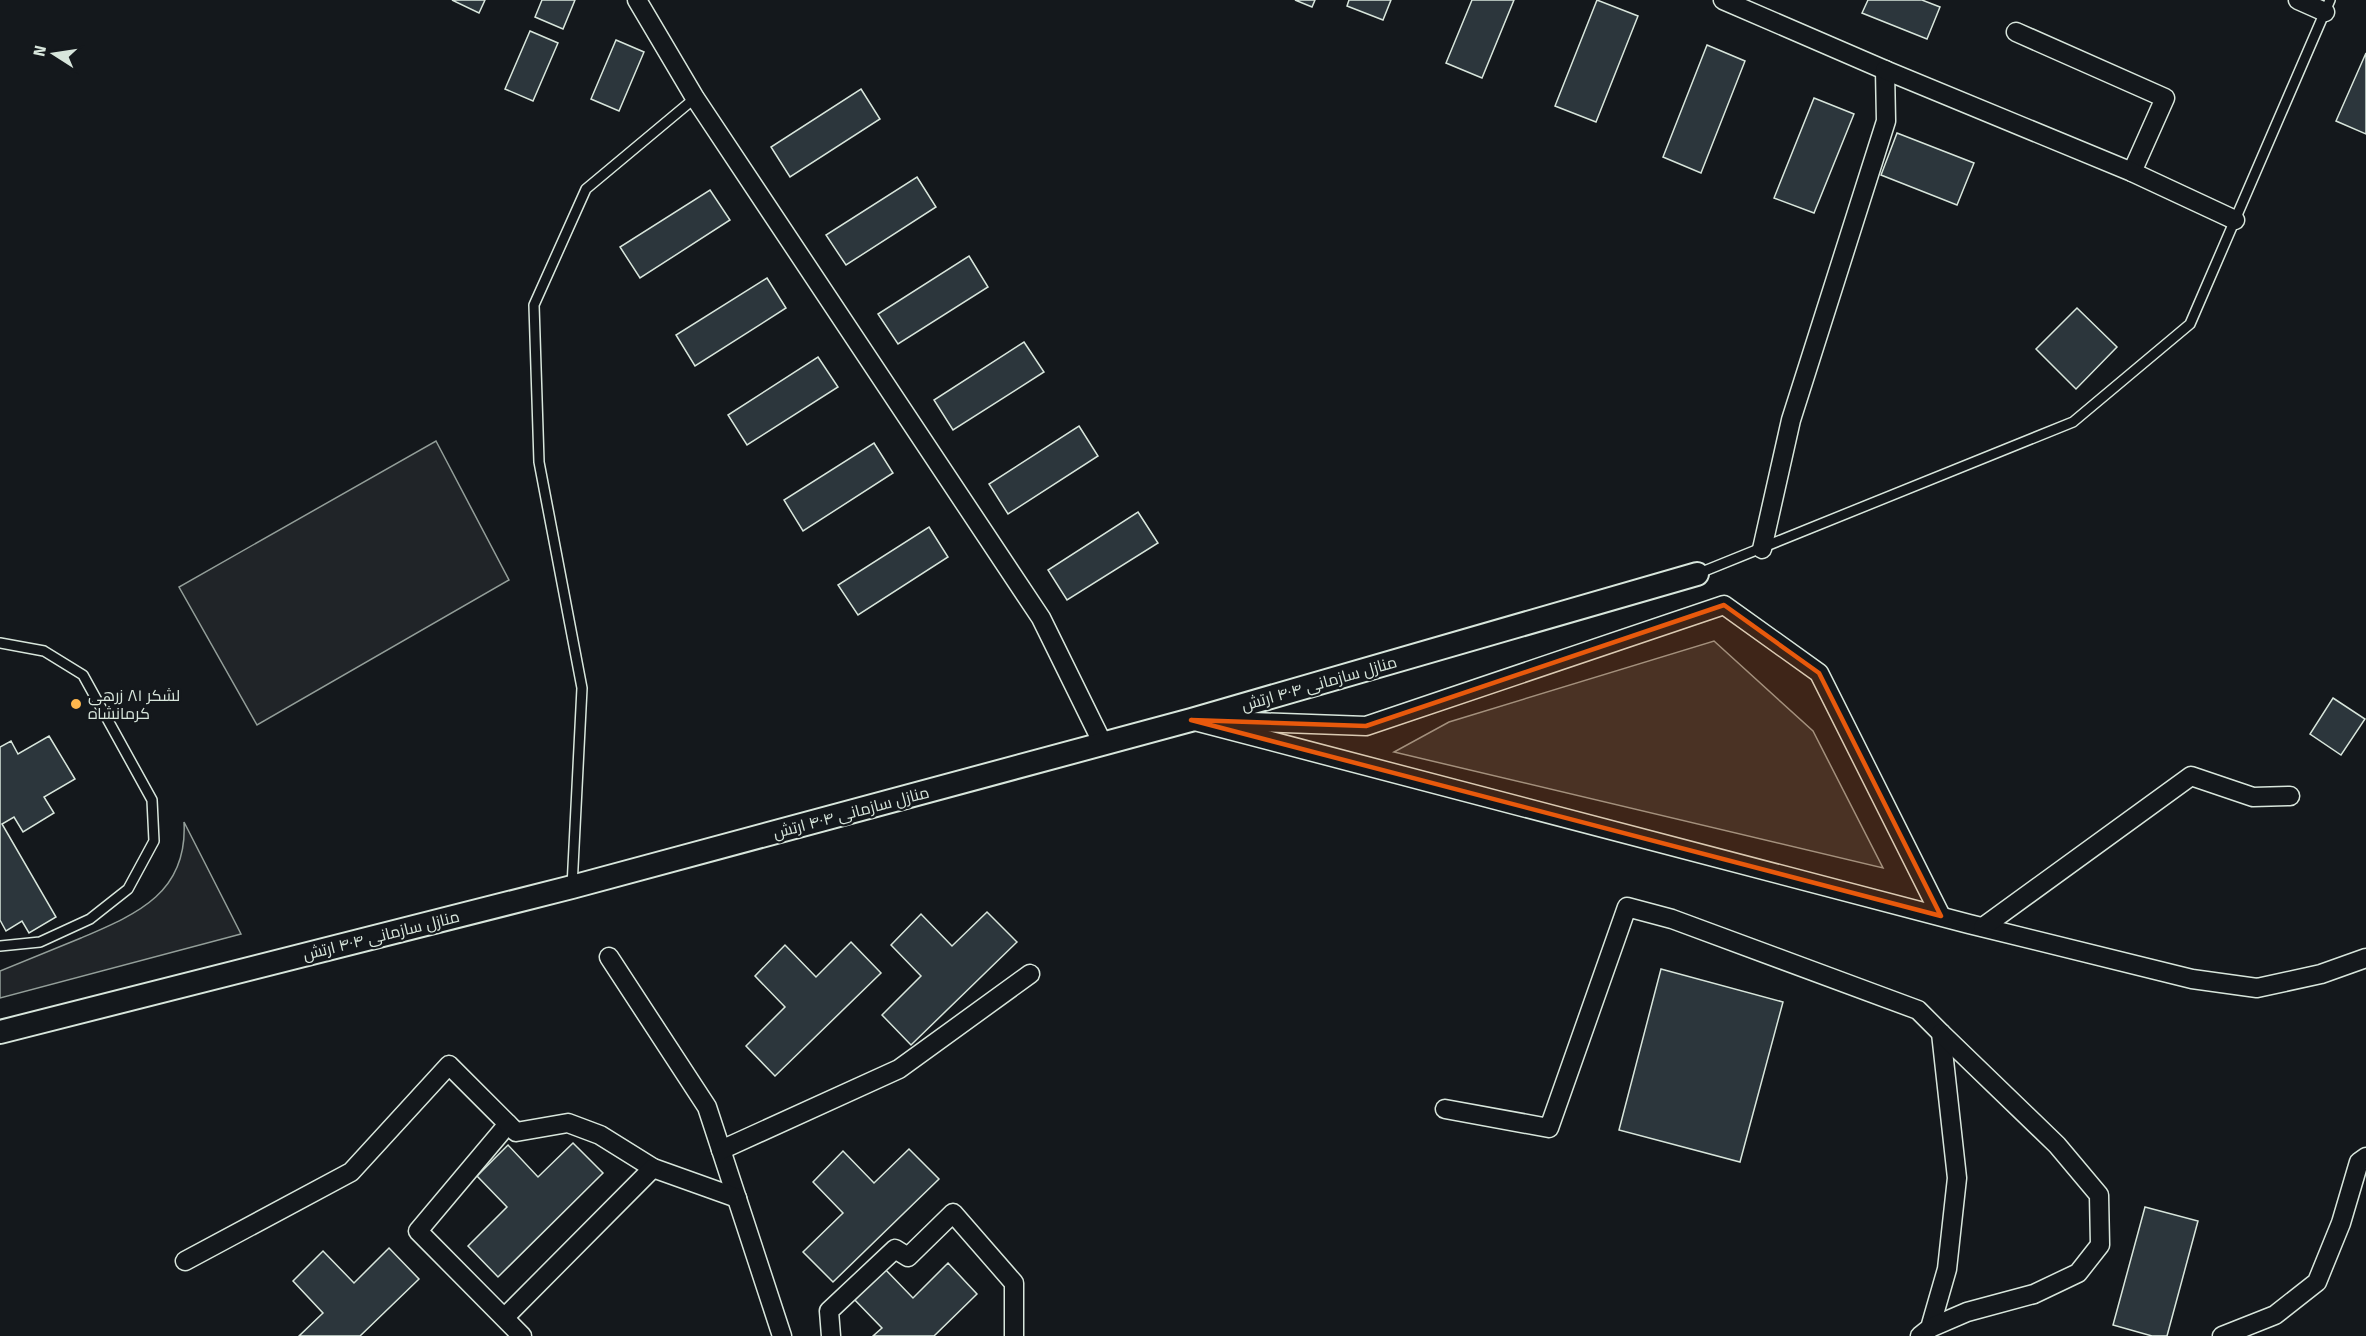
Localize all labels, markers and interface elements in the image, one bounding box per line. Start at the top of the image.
north arrow [24,24,84,84]
text: N [29,44,50,58]
street label: منازل سازمانی ۴۰۴ ارتش [1239,652,1399,716]
place label: لشکر ۸۱ زرهی کرمانشاه [88,686,180,723]
marker: لشکر ۸۱ زرهی کرمانشاه [69,697,83,711]
street label: منازل سازمانی ۴۰۴ ارتش [771,782,932,843]
street label: منازل سازمانی ۴۰۴ ارتش [301,907,462,965]

